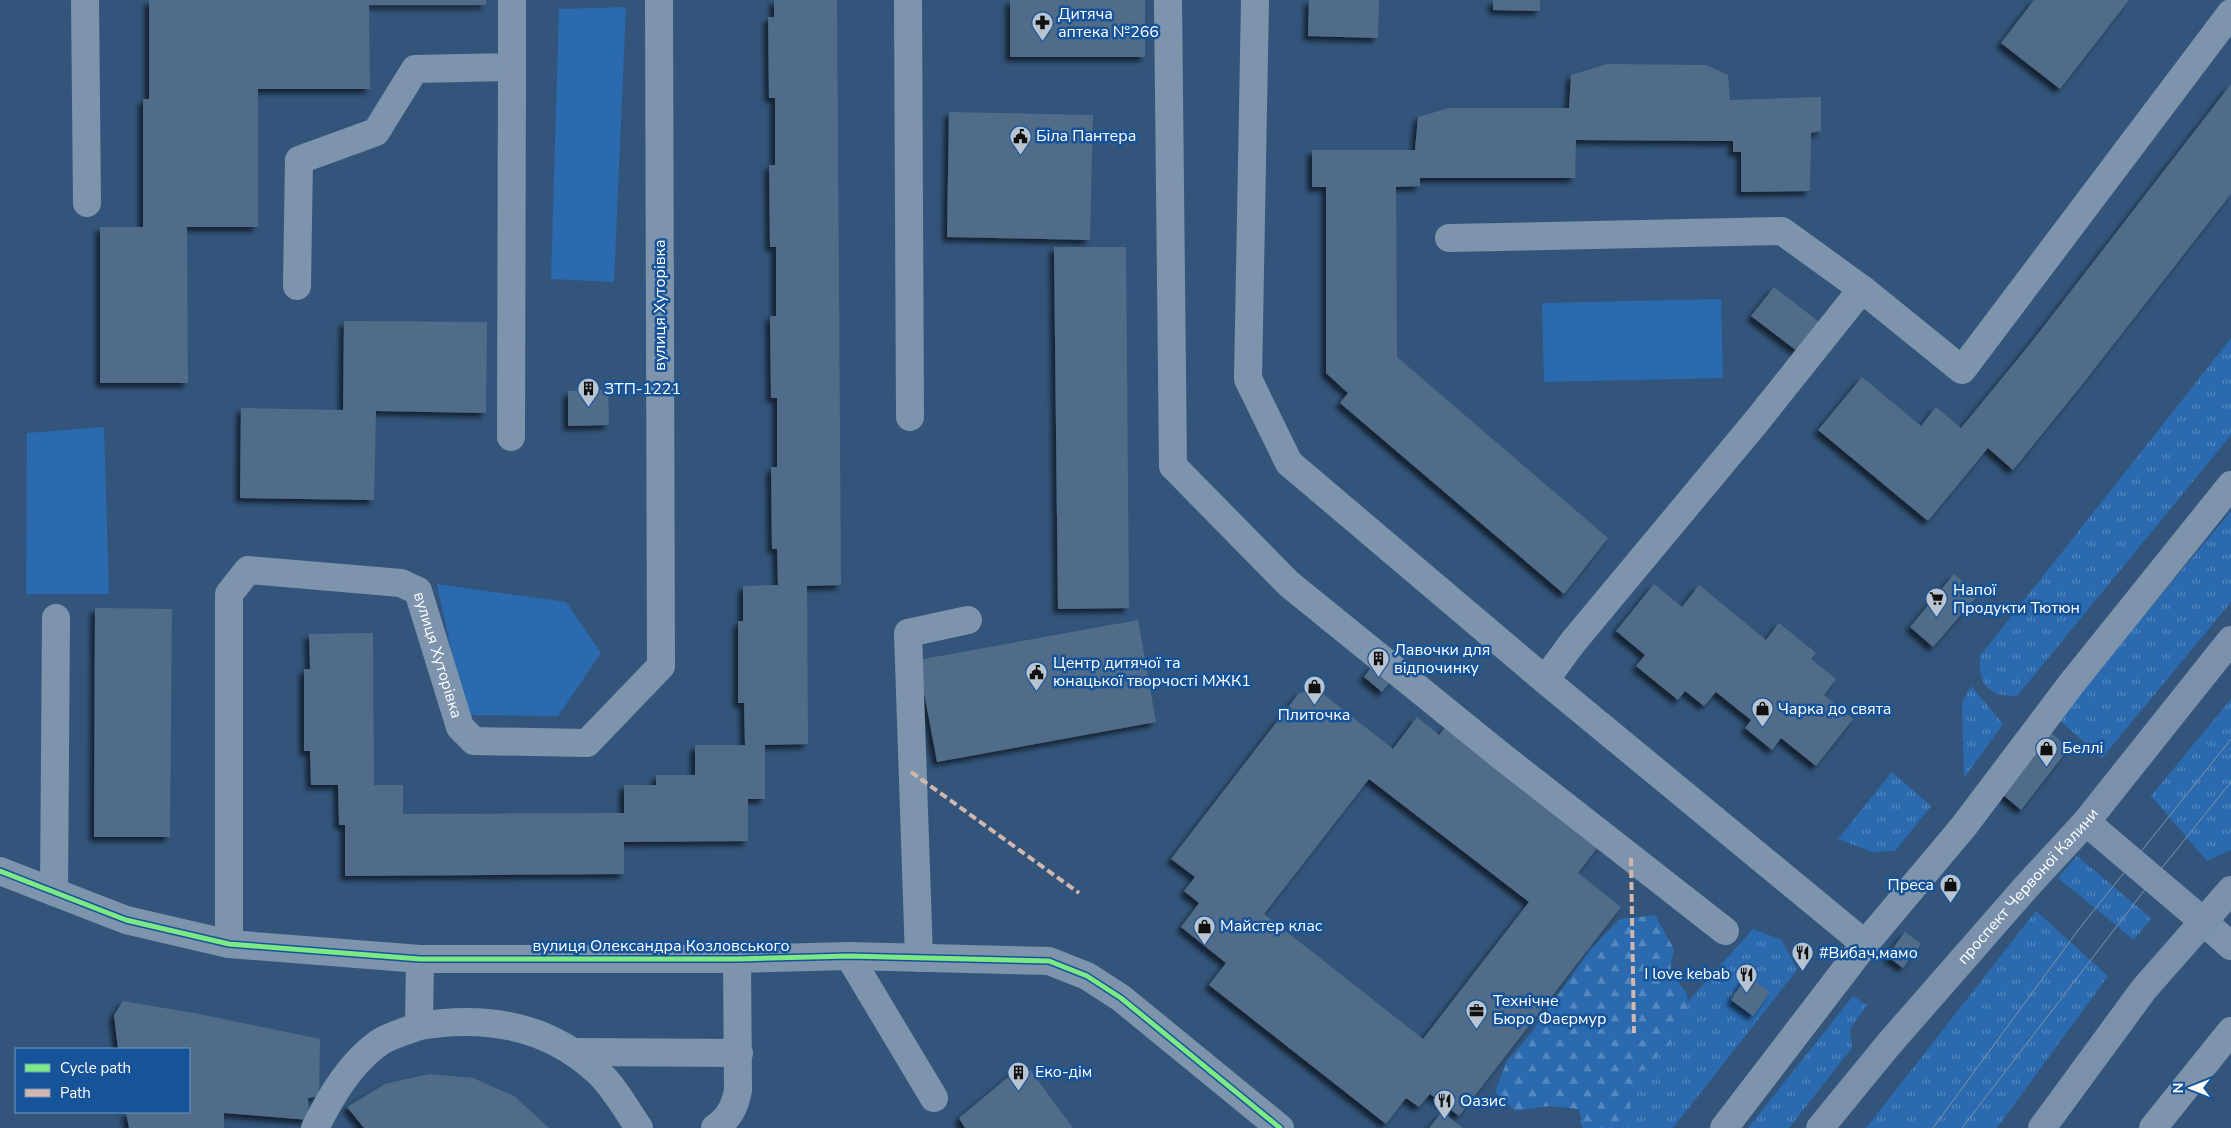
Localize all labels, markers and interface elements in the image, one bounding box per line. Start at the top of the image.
place label: Дитяча аптека №266 [1058,3,1159,43]
pharmacy icon: Дитяча аптека №266 [1030,11,1054,42]
public building icon: Біла Пантера [1008,124,1032,155]
place label: Біла Пантера [1036,125,1136,147]
street label: вулиця Хуторівка [649,239,671,371]
building icon: ЗТП-1221 [576,377,600,408]
place label: ЗТП-1221 [604,378,681,400]
place label: Напої Продукти Тютюн [1953,579,2080,619]
supermarket icon: Напої Продукти Тютюн [1925,587,1949,618]
street label: вулиця Хуторівка [408,589,468,721]
place label: Лавочки для відпочинку [1394,639,1490,679]
building icon: Лавочки для відпочинку [1366,647,1390,678]
place label: Центр дитячої та юнацької творчості МЖК1 [1053,652,1251,692]
public building icon: Центр дитячої та юнацької творчості МЖК1 [1025,660,1049,691]
shop icon: Плиточка [1302,674,1326,705]
shop icon: Чарка до свята [1750,697,1774,728]
place label: Чарка до свята [1778,698,1891,720]
place label: Плиточка [1278,704,1350,726]
shop icon: Беллі [2034,736,2058,767]
place label: Беллі [2062,737,2103,759]
street label: проспект Червоної Калини [1952,804,2104,969]
shop icon: Преса [1938,873,1962,904]
place label: Преса [1888,874,1934,896]
shop icon: Майстер клас [1192,914,1216,945]
place label: Майстер клас [1220,915,1323,937]
street label: вулиця Олександра Козловського [533,935,789,957]
restaurant icon: #Вибач,мамо [1791,941,1815,972]
place label: #Вибач,мамо [1819,942,1918,964]
restaurant icon: I love kebab [1734,962,1758,993]
place label: I love kebab [1644,963,1730,985]
place label: Технічне Бюро Фаєрмур [1493,990,1606,1030]
office icon: Технічне Бюро Фаєрмур [1465,998,1489,1029]
legend [15,1048,190,1113]
text: Cycle path [60,1058,131,1078]
building icon: Еко-дім [1007,1060,1031,1091]
place label: Еко-дім [1035,1061,1092,1083]
north arrow [2166,1063,2216,1113]
text: Path [60,1083,91,1103]
text: N [2169,1083,2188,1093]
restaurant icon: Оазис [1432,1089,1456,1120]
place label: Оазис [1460,1090,1506,1112]

